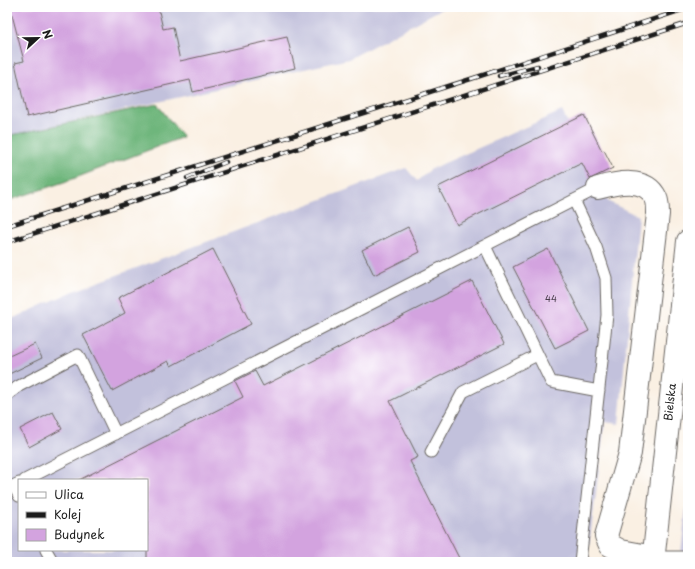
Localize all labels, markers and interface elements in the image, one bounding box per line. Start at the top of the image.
north arrow [18,18,58,58]
text: N [38,27,57,42]
house number: 44 [545,291,557,305]
street label: Bielska [659,382,680,422]
legend [18,479,148,551]
text: Ulica [54,485,84,503]
text: Kolej [54,505,81,523]
text: Budynek [54,525,104,543]

